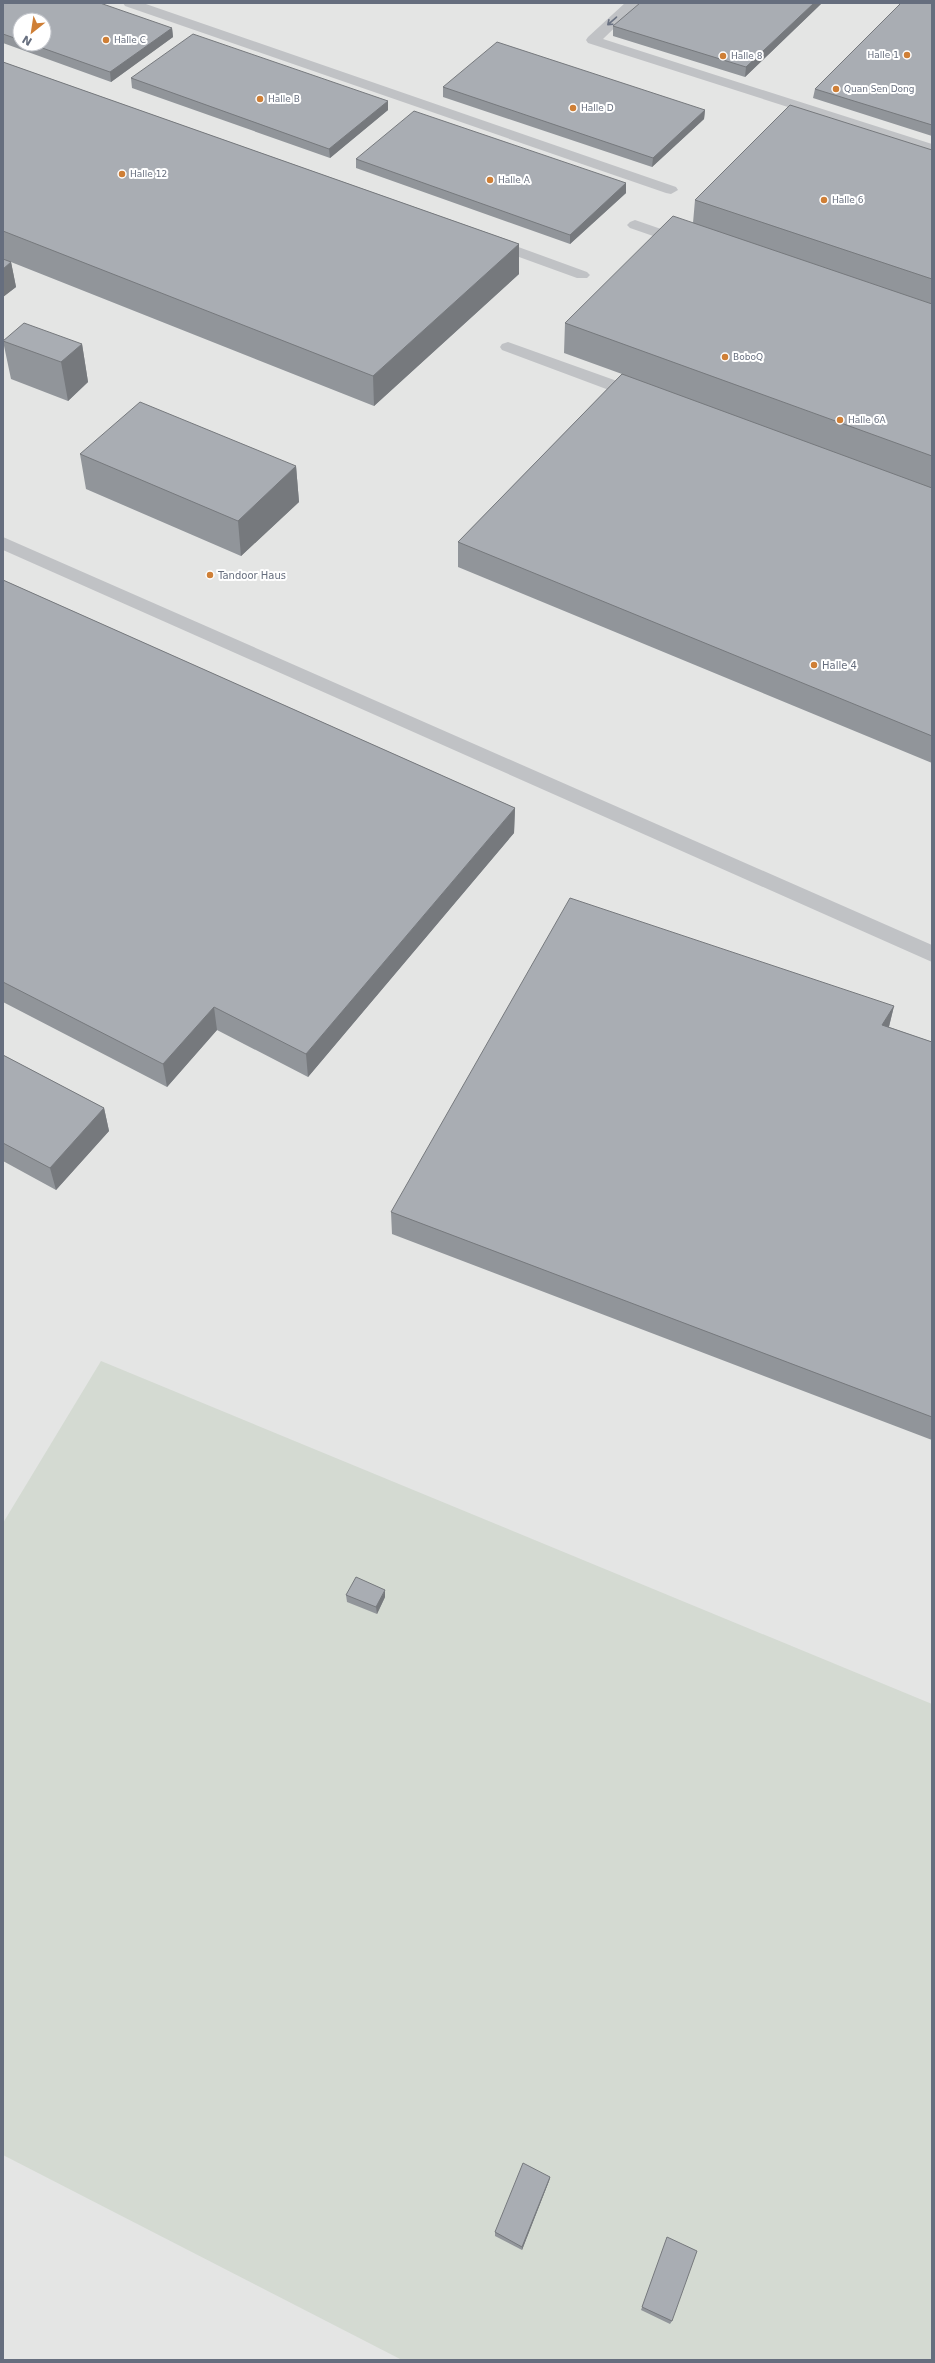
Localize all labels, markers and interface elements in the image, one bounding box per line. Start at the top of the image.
north arrow [12,12,52,52]
one-way arrow [608,16,618,25]
text: N [20,32,34,48]
marker: Halle C [101,35,111,45]
place label: Halle C [114,35,146,45]
place label: Halle 1 [868,50,899,60]
marker: Halle 1 [902,50,912,60]
marker: Halle 8 [718,51,728,61]
place label: Halle 8 [731,51,763,61]
marker: Quan Sen Dong [831,84,841,94]
place label: Quan Sen Dong [844,84,915,94]
marker: Halle B [255,94,265,104]
place label: Halle B [268,94,300,104]
marker: Halle D [568,103,578,113]
place label: Halle D [581,103,614,113]
marker: Halle 12 [117,169,127,179]
place label: Halle 12 [130,169,167,179]
marker: Halle A [485,175,495,185]
place label: Halle A [498,175,531,185]
marker: Halle 6 [819,195,829,205]
place label: Halle 6 [832,195,864,205]
marker: BoboQ [720,352,730,362]
place label: BoboQ [733,352,763,362]
marker: Halle 6A [835,415,845,425]
place label: Halle 6A [848,415,886,425]
marker: Tandoor Haus [205,570,215,580]
place label: Tandoor Haus [217,570,286,581]
marker: Halle 4 [809,660,819,670]
place label: Halle 4 [822,660,857,671]

